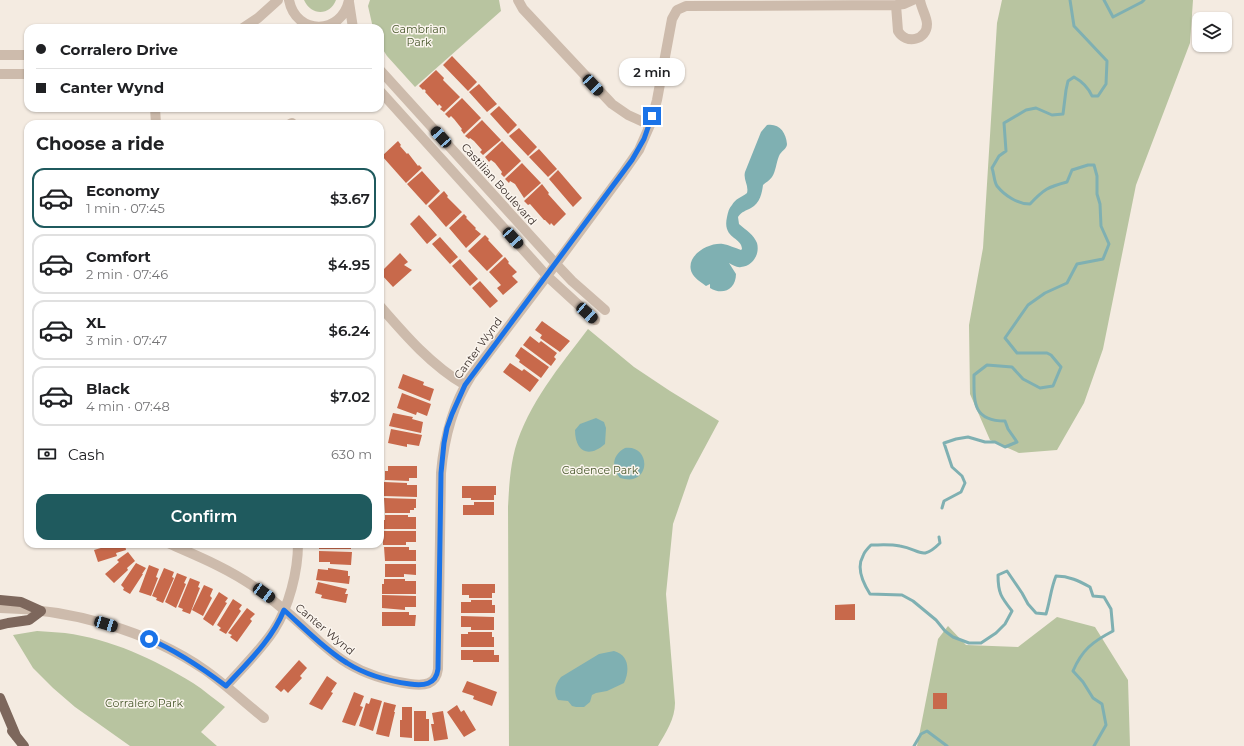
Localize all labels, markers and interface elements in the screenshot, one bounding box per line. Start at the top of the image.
map controls [1192,12,1232,52]
button: layers [1192,12,1232,52]
park label: Cambrian Park [392,22,446,49]
text: Corralero Drive [60,40,178,59]
callout: 2 min [619,58,685,86]
text: 2 min [633,64,671,80]
car [580,72,606,98]
text: Canter Wynd [60,78,164,97]
route end [643,107,661,125]
car [429,124,453,150]
text: Choose a ride [36,133,164,155]
street label: Castilian Boulevard [458,140,540,228]
icon: car [38,180,74,216]
text: Economy [86,181,159,200]
text: $3.67 [330,189,370,208]
text: 1 min · 07:45 [86,200,165,216]
car [501,225,525,251]
icon: car [38,246,74,282]
text: Comfort [86,247,151,266]
text: $4.95 [328,255,370,274]
text: 2 min · 07:46 [86,266,168,282]
car [574,301,600,325]
icon: car [38,312,74,348]
text: XL [86,313,105,332]
street label: Canter Wynd [451,314,505,382]
text: $6.24 [329,321,370,340]
text: 3 min · 07:47 [86,332,167,348]
icon: car [38,378,74,414]
text: Black [86,379,130,398]
text: $7.02 [330,387,370,406]
text: 4 min · 07:48 [86,398,170,414]
icon: cash [36,443,58,465]
text: Cash [68,445,105,464]
text: 630 m [331,446,372,462]
park label: Cadence Park [562,463,639,477]
button: Confirm [36,494,372,540]
car [251,581,277,605]
street label: Canter Wynd [293,600,357,658]
car [93,615,119,633]
route start [140,630,158,648]
park label: Corralero Park [105,696,183,710]

